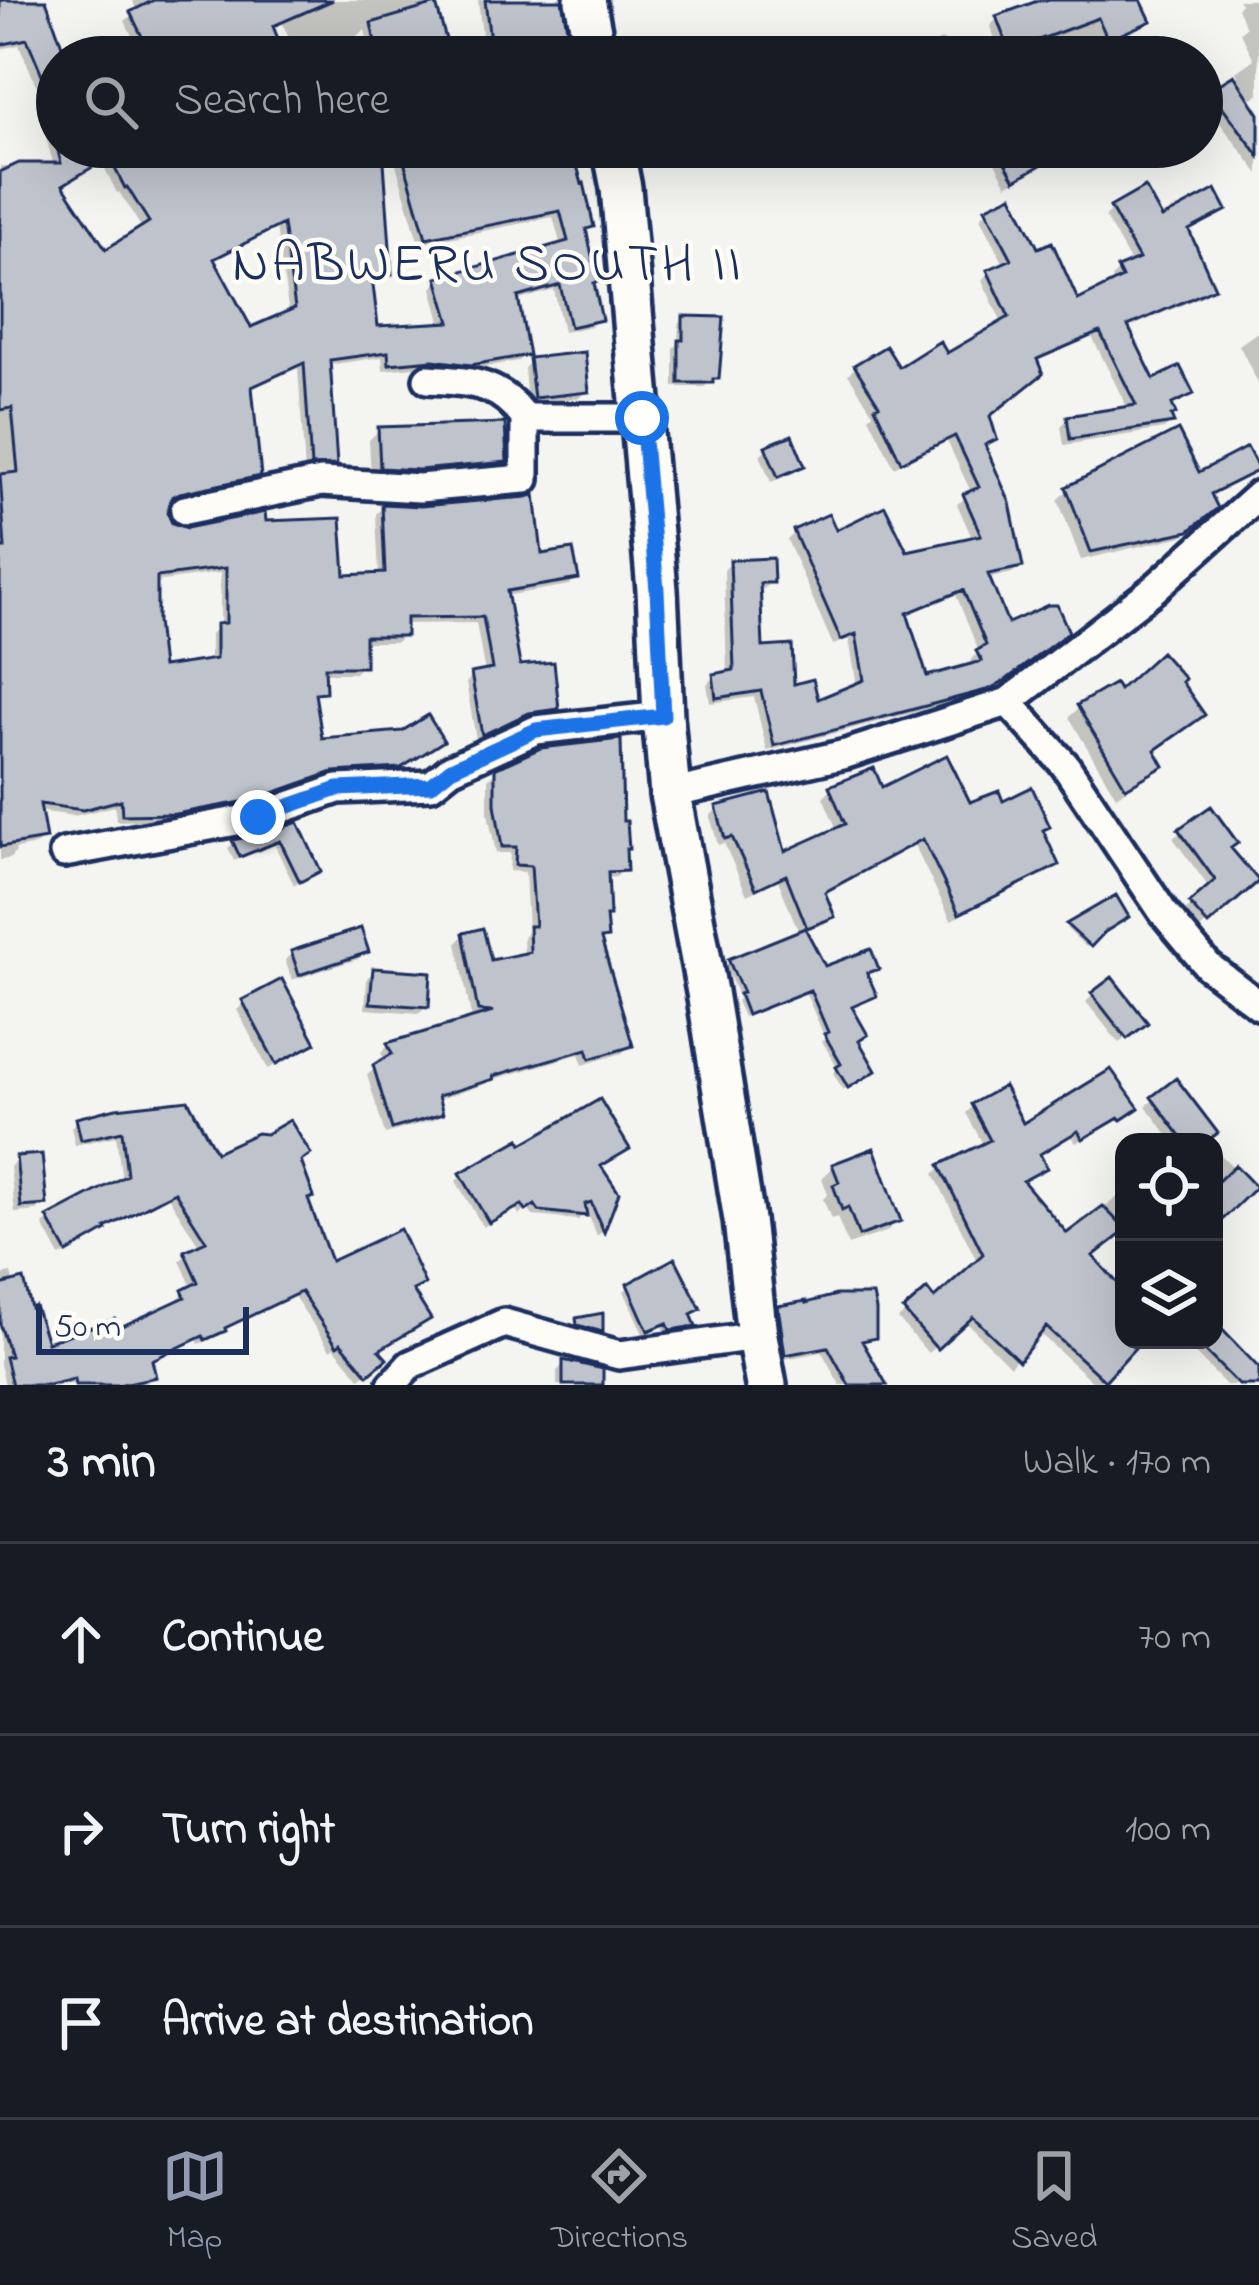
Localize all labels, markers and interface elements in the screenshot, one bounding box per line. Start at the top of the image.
search box [36,36,1223,168]
icon: search [78,69,144,135]
text: Search here [174,69,390,135]
district label: NABWERU SOUTH II [232,228,744,306]
route start [615,391,669,445]
route end [231,790,285,844]
map controls [1115,1133,1223,1349]
button: locate [1115,1133,1223,1241]
button: layers [1115,1241,1223,1349]
scale bar [36,1301,249,1354]
text: 50 m [54,1304,121,1352]
text: 3 min [48,1426,156,1501]
text: Walk · 170 m [1023,1435,1211,1492]
icon: ahead [48,1606,114,1672]
text: Continue [162,1606,323,1672]
text: 70 m [1138,1610,1211,1667]
icon: right [48,1798,114,1864]
text: Turn right [162,1798,335,1864]
text: 100 m [1125,1802,1211,1859]
icon: arrive [48,1990,114,2056]
text: Arrive at destination [162,1990,533,2056]
tab: Map [162,2143,228,2263]
tab: Directions [551,2143,688,2263]
tab: Saved [1011,2143,1097,2263]

